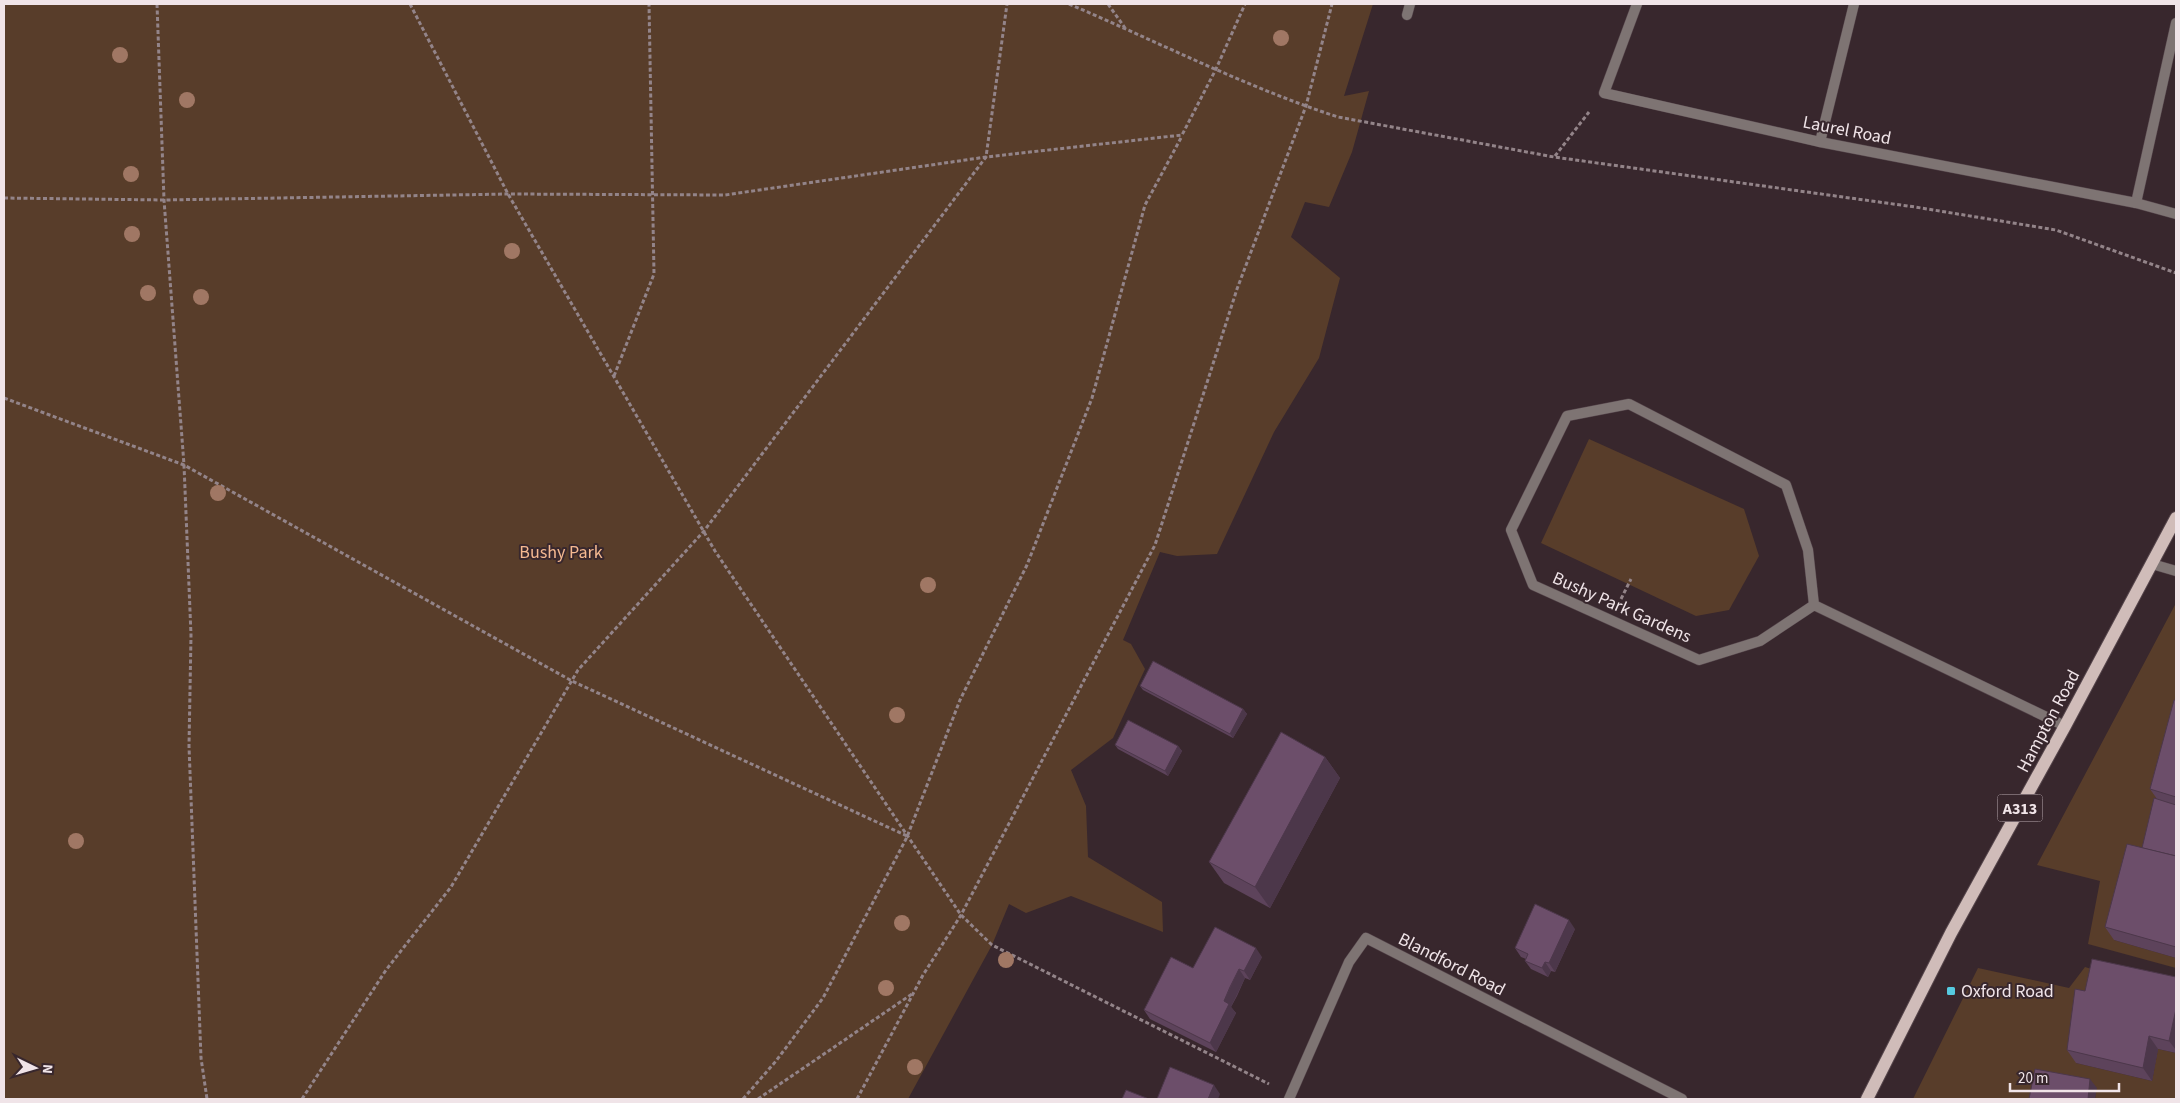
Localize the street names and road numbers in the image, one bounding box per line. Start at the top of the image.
street label: Laurel Road [1801,110,1893,151]
street label: Bushy Park Gardens [1548,566,1695,649]
street label: Hampton Road [2011,665,2086,777]
road number: A313 [1998,794,2042,821]
street label: Blandford Road [1394,927,1510,1002]

